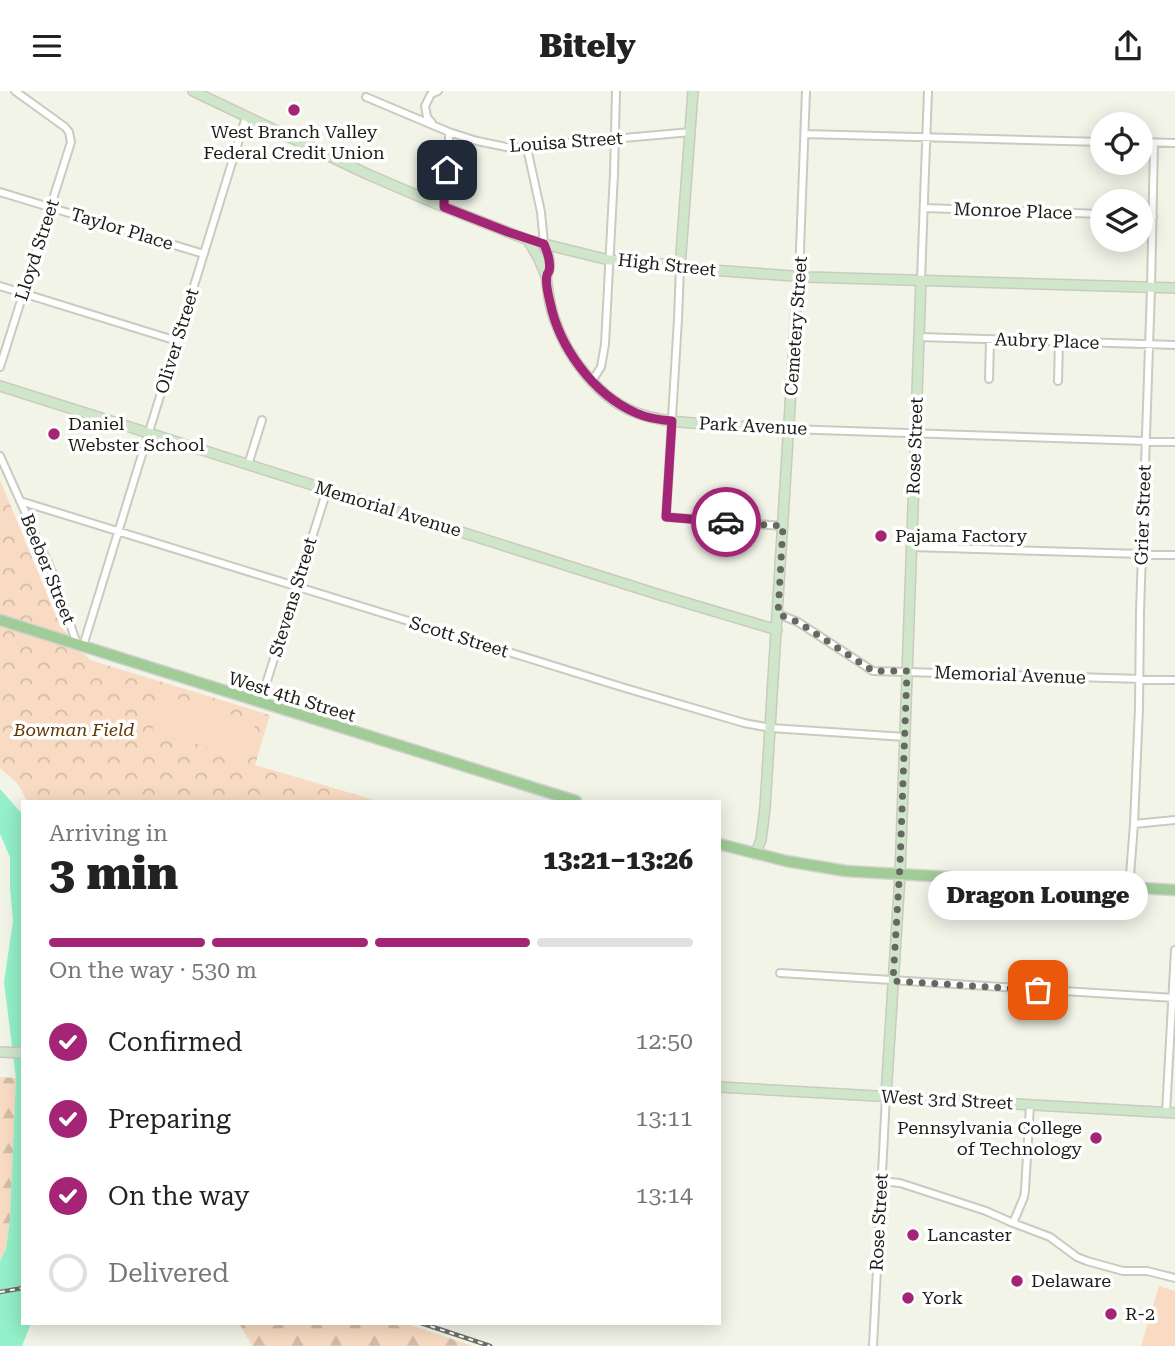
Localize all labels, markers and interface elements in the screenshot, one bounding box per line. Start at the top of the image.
icon: menu [28,27,66,65]
text: Bitely [539,27,636,65]
icon: share [1109,27,1147,65]
marker: West Branch Valley Federal Credit Union [286,102,302,118]
map controls [1090,112,1153,252]
button: locate [1090,112,1153,175]
place label: West Branch Valley Federal Credit Union [203,121,385,163]
street label: Louisa Street [508,127,624,156]
pin [417,140,477,200]
icon: home [428,151,466,189]
button: layers [1090,189,1153,252]
street label: Lloyd Street [10,196,63,303]
street label: Monroe Place [953,198,1073,223]
street label: Taylor Place [68,203,176,254]
street label: High Street [617,249,718,280]
street label: Cemetery Street [780,255,811,397]
street label: Oliver Street [151,285,203,396]
street label: Aubry Place [994,328,1100,353]
street label: Rose Street [902,396,927,495]
street label: Park Avenue [698,412,808,439]
place label: Daniel Webster School [68,413,205,455]
marker: Daniel Webster School [46,426,62,442]
street label: Grier Street [1130,464,1155,566]
street label: Memorial Avenue [312,476,464,541]
courier [691,487,761,557]
icon: car [707,503,745,541]
street label: Beeber Street [17,511,80,627]
place label: Pajama Factory [895,525,1027,546]
marker: Pajama Factory [873,528,889,544]
street label: Stevens Street [264,534,321,659]
street label: Scott Street [407,612,511,662]
street label: Memorial Avenue [934,661,1086,688]
street label: West 4th Street [226,667,359,726]
park label: Bowman Field [12,719,135,740]
text: Arriving in [49,820,168,847]
text: 13:21–13:26 [543,845,693,875]
text: 3 min [49,846,178,900]
callout: Dragon Lounge [928,871,1148,920]
text: Dragon Lounge [946,882,1130,909]
text: On the way · 530 m [49,957,257,984]
pin [1008,960,1068,1020]
icon: bag [1019,971,1057,1009]
icon: check [49,1023,87,1061]
text: Confirmed [108,1027,243,1057]
text: 12:50 [636,1028,693,1055]
street label: West 3rd Street [880,1086,1014,1113]
icon: check [49,1100,87,1138]
text: Preparing [108,1104,231,1134]
text: 13:11 [636,1105,693,1132]
place label: Pennsylvania College of Technology [897,1117,1082,1159]
marker: Pennsylvania College of Technology [1088,1130,1104,1146]
street label: Rose Street [865,1172,892,1271]
icon: check [49,1177,87,1215]
text: On the way [108,1181,249,1211]
text: 13:14 [636,1182,693,1209]
place label: Lancaster [927,1224,1012,1245]
marker: Lancaster [905,1227,921,1243]
text: Delivered [108,1258,229,1288]
place label: Delaware [1031,1270,1111,1291]
marker: Delaware [1009,1273,1025,1289]
place label: York [922,1287,963,1308]
marker: York [900,1290,916,1306]
place label: R-2 [1125,1303,1155,1324]
marker: R-2 [1103,1306,1119,1322]

